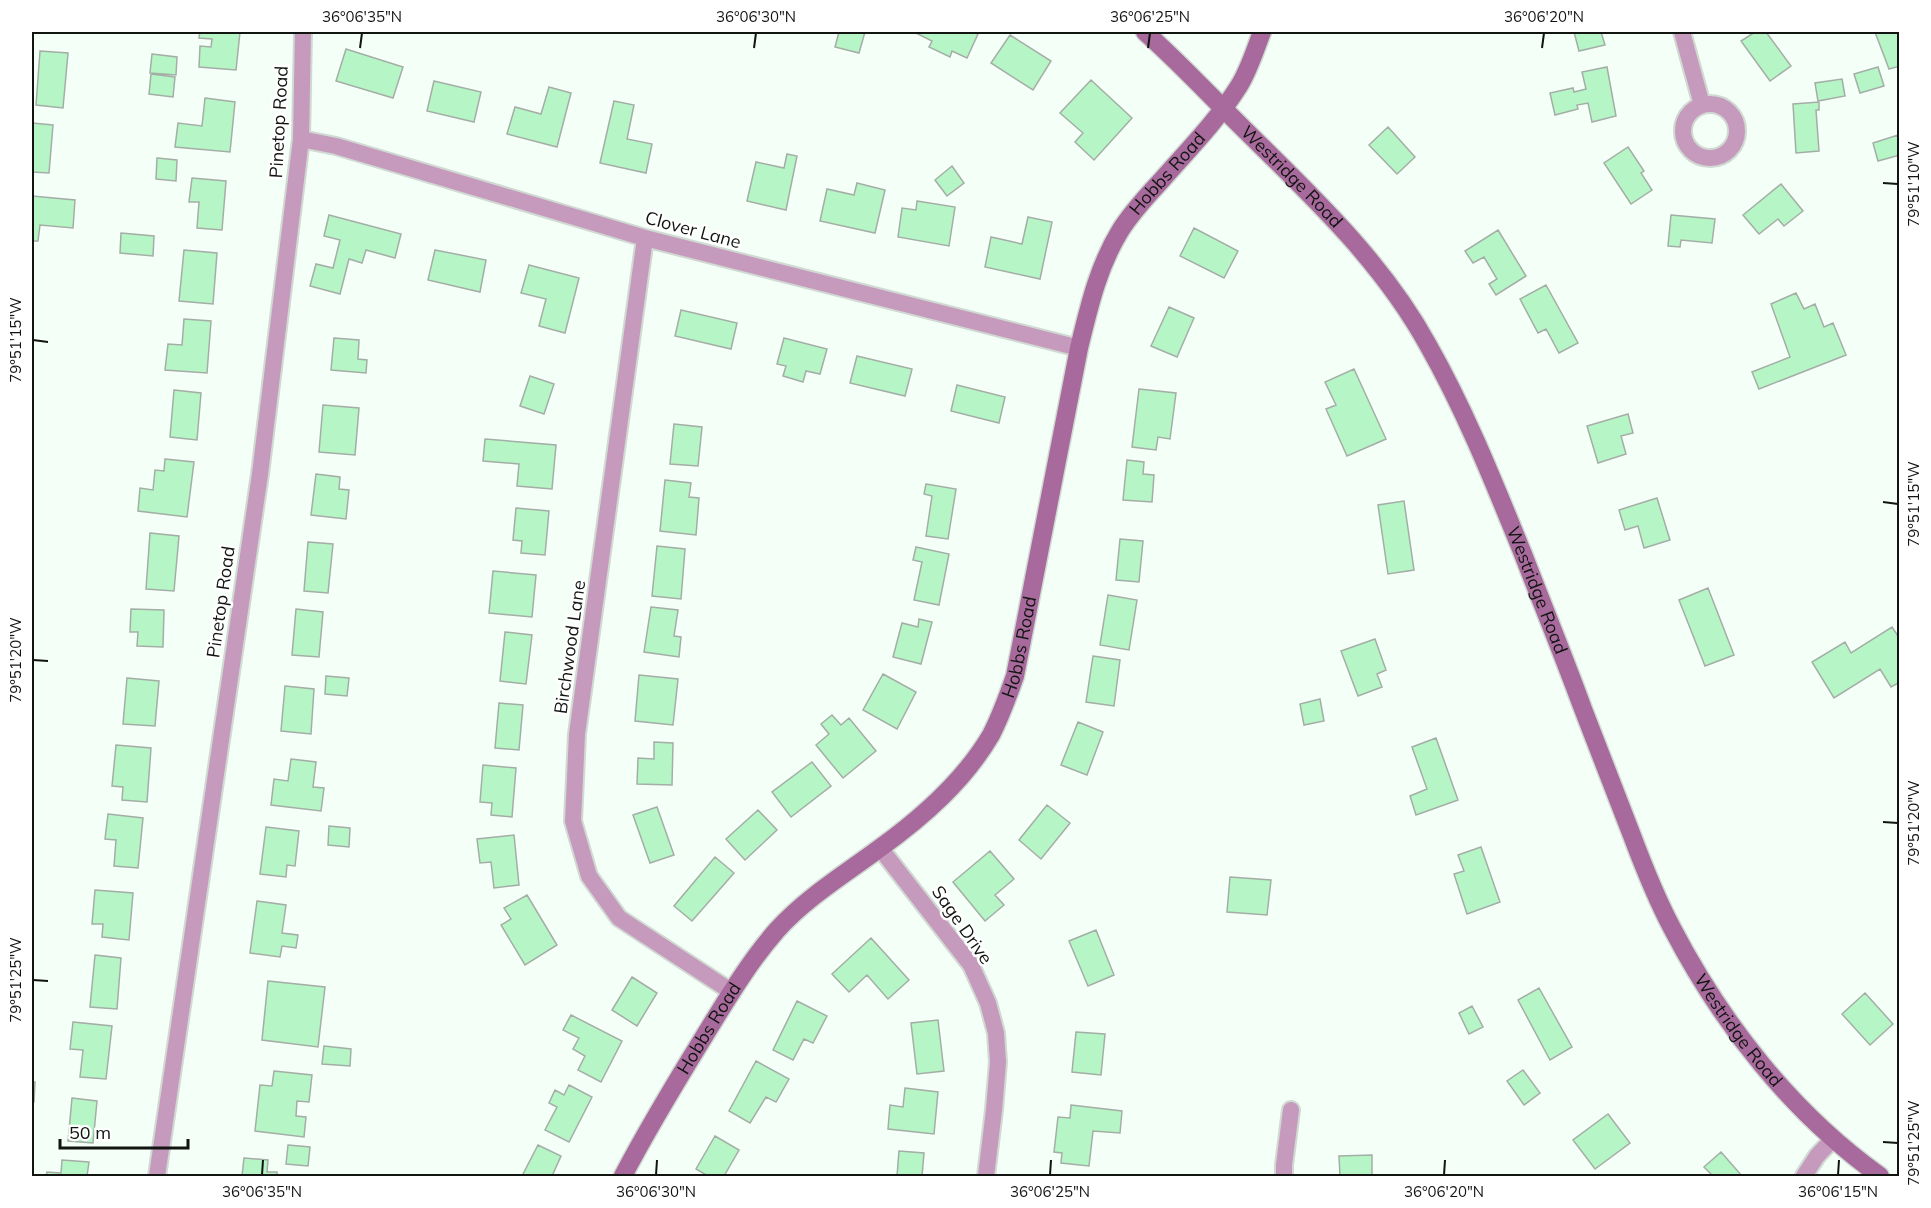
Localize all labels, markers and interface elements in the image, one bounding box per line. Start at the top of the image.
text: 36°06'35"N [322,7,402,26]
text: 36°06'30"N [716,7,796,26]
text: 36°06'25"N [1110,7,1190,26]
text: 36°06'20"N [1504,7,1584,26]
street label: Pinetop Road [264,65,293,179]
street label: Westridge Road [1236,120,1348,232]
street label: Hobbs Road [1124,127,1210,219]
text: 79°51'10"W [1904,141,1923,227]
street label: Clover Lane [643,206,744,253]
text: 79°51'15"W [6,297,25,383]
text: 79°51'15"W [1904,461,1923,547]
street label: Westridge Road [1502,523,1573,657]
street label: Pinetop Road [201,545,240,659]
street label: Birchwood Lane [549,579,590,715]
street label: Hobbs Road [996,594,1041,701]
text: 79°51'20"W [6,617,25,703]
text: 79°51'20"W [1904,780,1923,866]
street label: Sage Drive [927,881,998,969]
text: 79°51'25"W [6,937,25,1023]
street label: Westridge Road [1689,969,1788,1091]
street label: Hobbs Road [672,978,746,1078]
text: 79°51'25"W [1904,1100,1923,1186]
scale bar [60,1112,188,1150]
text: 50 m [69,1121,111,1144]
text: 36°06'35"N [222,1182,302,1201]
text: 36°06'30"N [616,1182,696,1201]
text: 36°06'25"N [1010,1182,1090,1201]
text: 36°06'20"N [1404,1182,1484,1201]
text: 36°06'15"N [1798,1182,1878,1201]

